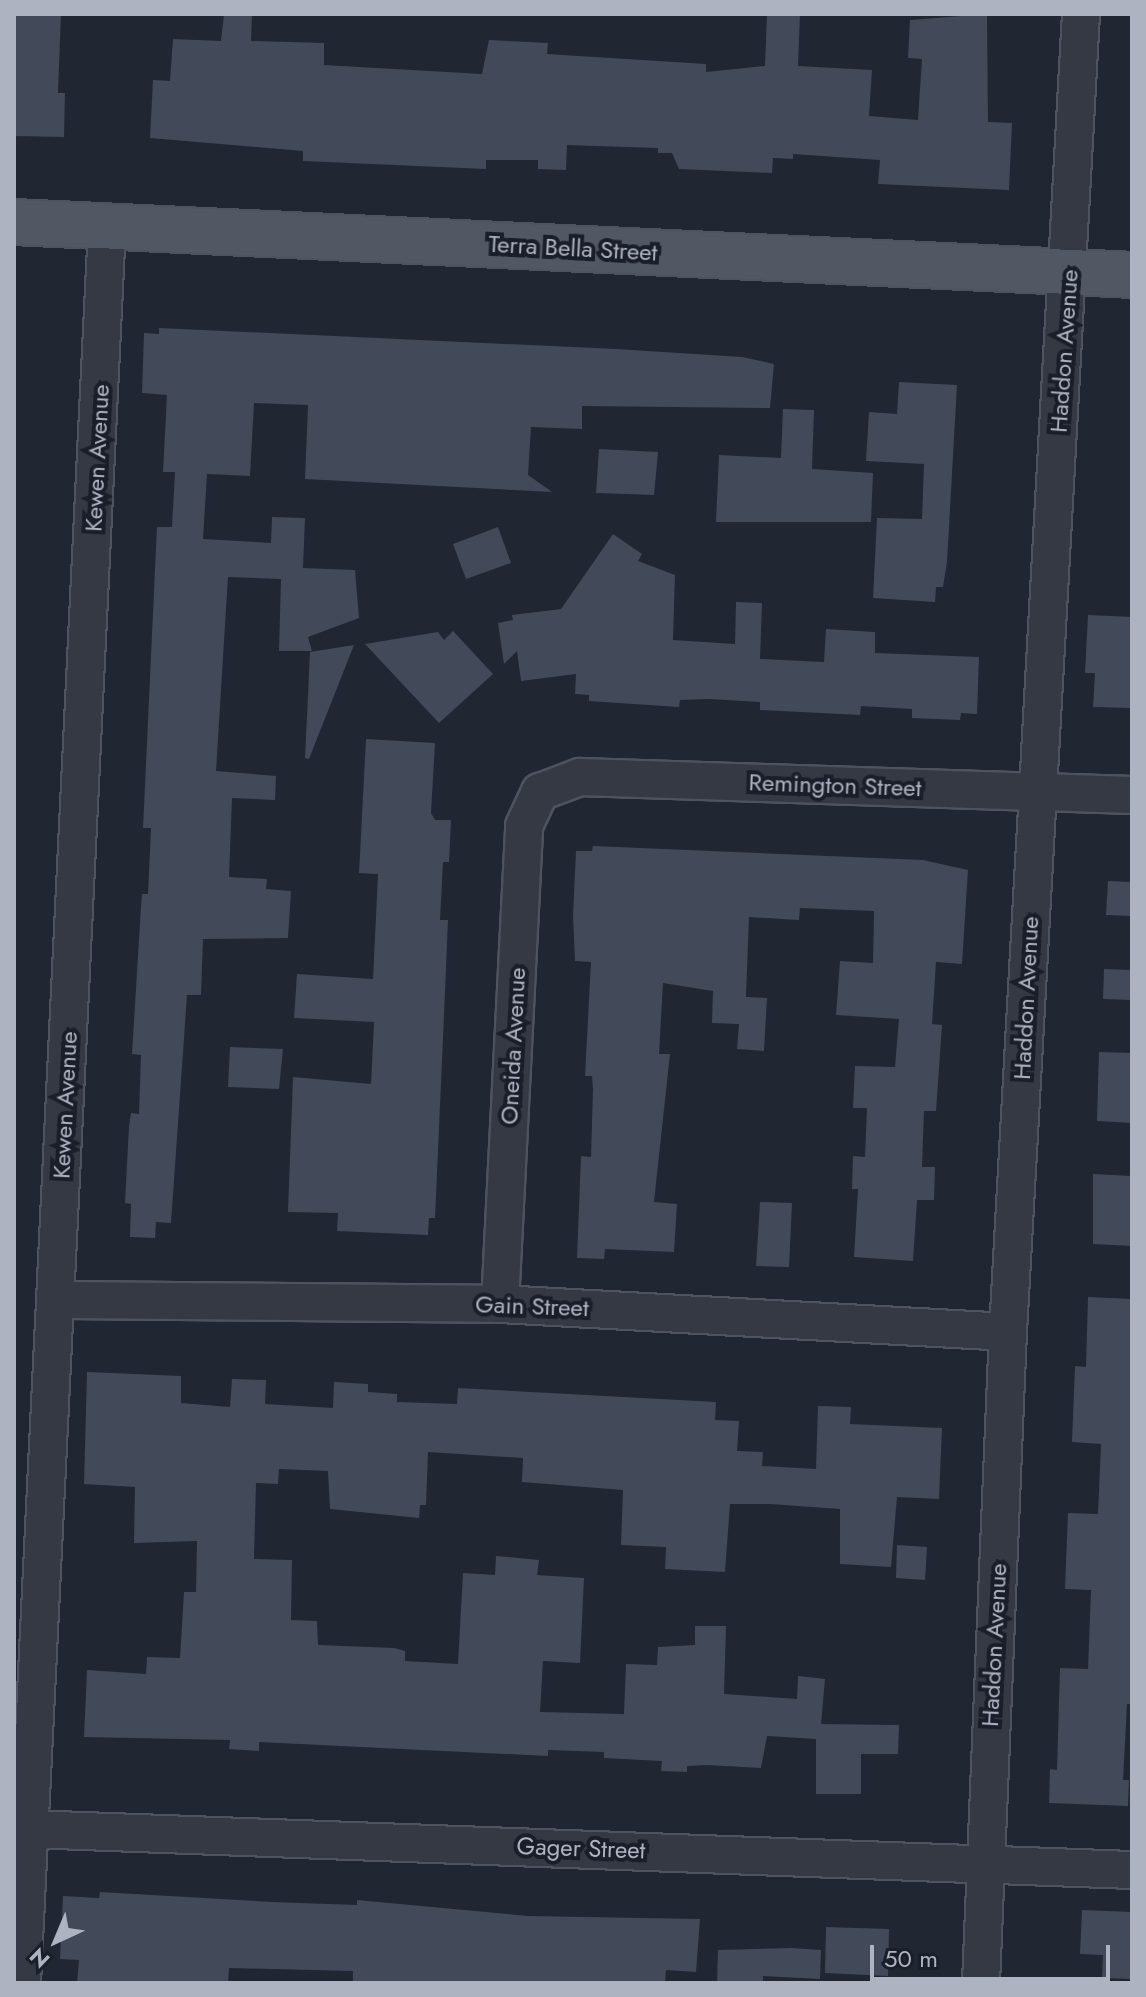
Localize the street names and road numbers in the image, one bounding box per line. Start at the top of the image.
street label: Terra Bella Street [488,229,658,267]
street label: Haddon Avenue [1044,268,1084,434]
street label: Kewen Avenue [79,383,115,533]
street label: Remington Street [748,768,922,802]
street label: Haddon Avenue [1007,915,1045,1081]
street label: Oneida Avenue [495,967,531,1125]
street label: Kewen Avenue [47,1030,83,1180]
street label: Gain Street [475,1290,589,1322]
street label: Haddon Avenue [975,1562,1013,1728]
street label: Gager Street [516,1831,646,1865]

